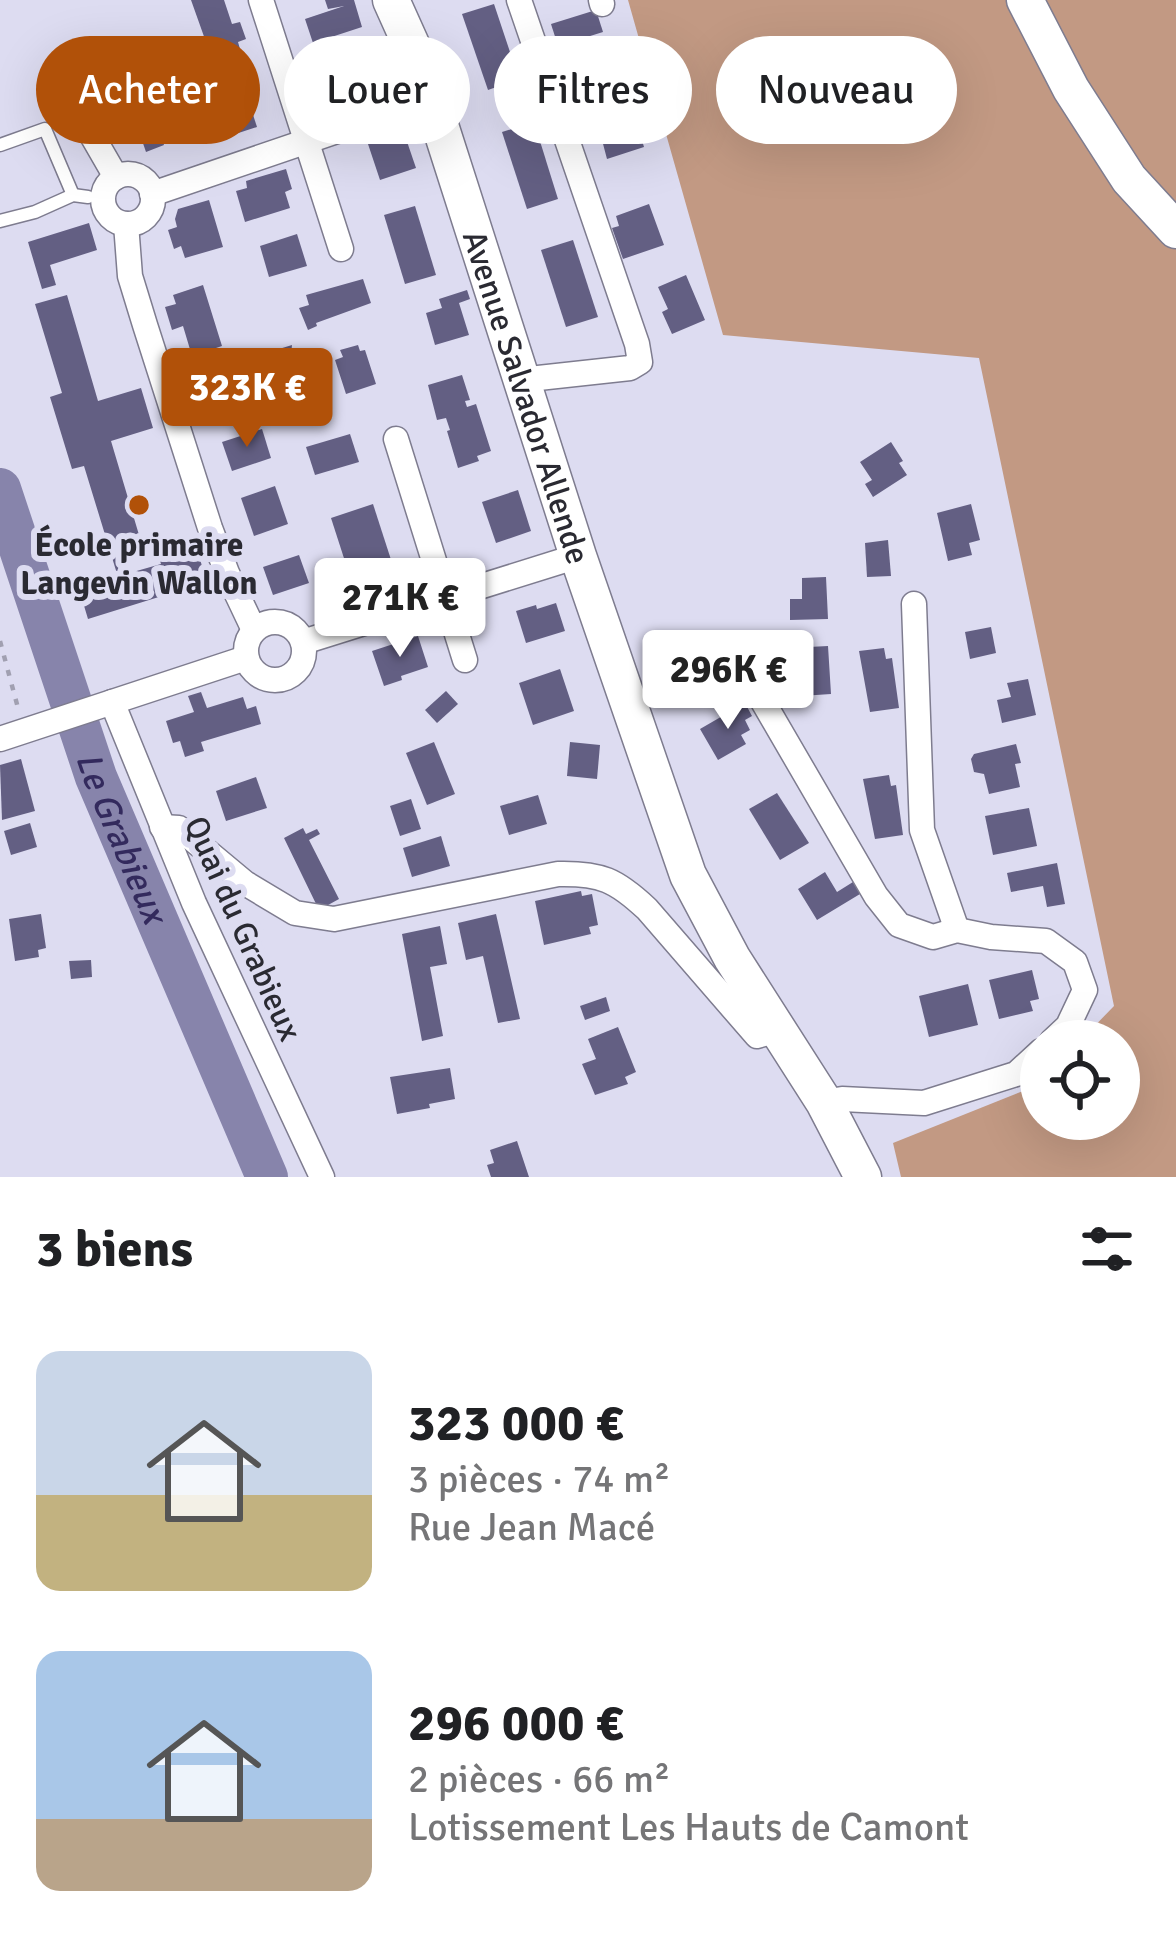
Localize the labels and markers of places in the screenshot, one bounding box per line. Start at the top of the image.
pin: 323K € [149,348,345,450]
marker: École primaire Langevin Wallon [126,492,152,518]
place label: École primaire Langevin Wallon [20,524,258,604]
pin: 271K € [302,558,498,660]
pin: 296K € [630,630,826,732]

